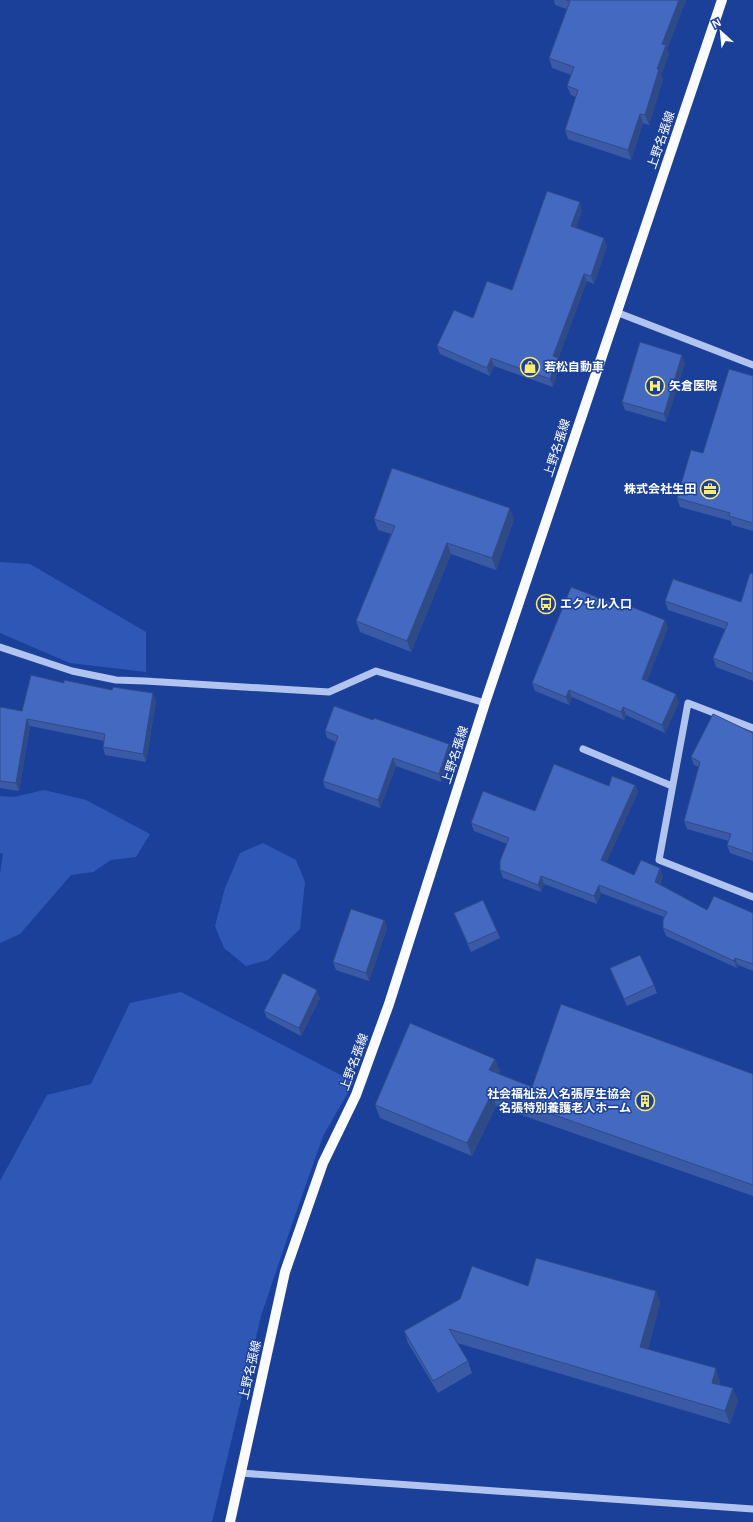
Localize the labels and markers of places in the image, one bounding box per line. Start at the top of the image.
shop icon: 若松自動車 [519,356,541,378]
place label: 若松自動車 [544,360,604,374]
hospital icon: 矢倉医院 [644,375,666,397]
place label: 矢倉医院 [669,379,717,393]
office icon: 株式会社生田 [699,478,721,500]
place label: 株式会社生田 [624,482,696,496]
bus stop icon: エクセル入口 [535,593,557,615]
place label: エクセル入口 [560,597,632,611]
place label: 社会福祉法人名張厚生協会 名張特別養護老人ホーム [487,1087,631,1115]
building icon: 社会福祉法人名張厚生協会 名張特別養護老人ホーム [634,1090,656,1112]

